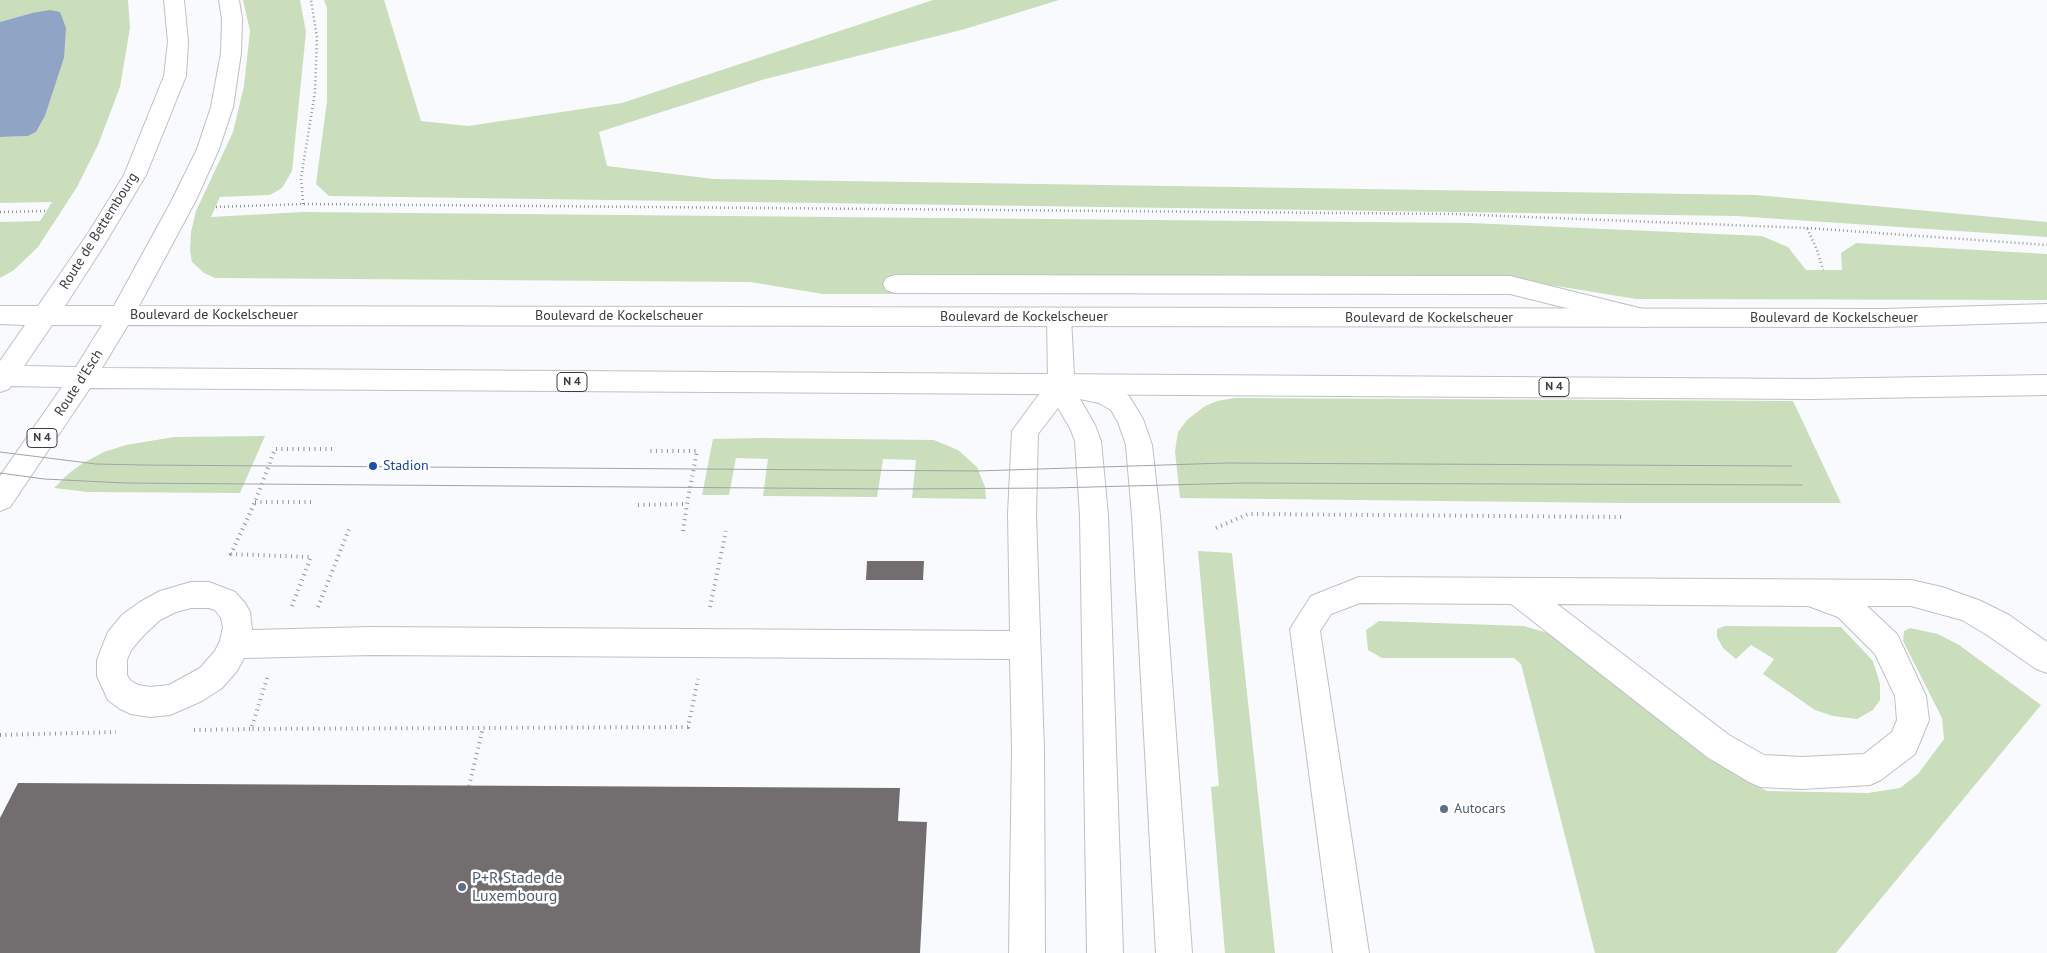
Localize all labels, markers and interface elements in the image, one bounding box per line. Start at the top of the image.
street label: Route de Bettembourg [56,170,142,292]
street label: Boulevard de Kockelscheuer [130,307,298,323]
street label: Boulevard de Kockelscheuer [535,308,703,324]
street label: Boulevard de Kockelscheuer [940,309,1108,325]
street label: Boulevard de Kockelscheuer [1345,310,1513,326]
street label: Boulevard de Kockelscheuer [1750,310,1918,326]
street label: Route d'Esch [51,347,107,419]
road number: N 4 [557,372,587,392]
road number: N 4 [1539,378,1569,397]
road number: N 4 [27,428,57,448]
place label: Stadion [383,458,429,474]
marker: Stadion [367,460,379,472]
place label: Autocars [1454,801,1506,817]
marker: Autocars [1438,803,1450,815]
place label: P+R Stade de Luxembourg [472,868,562,906]
marker: P+R Stade de Luxembourg [456,881,468,893]

